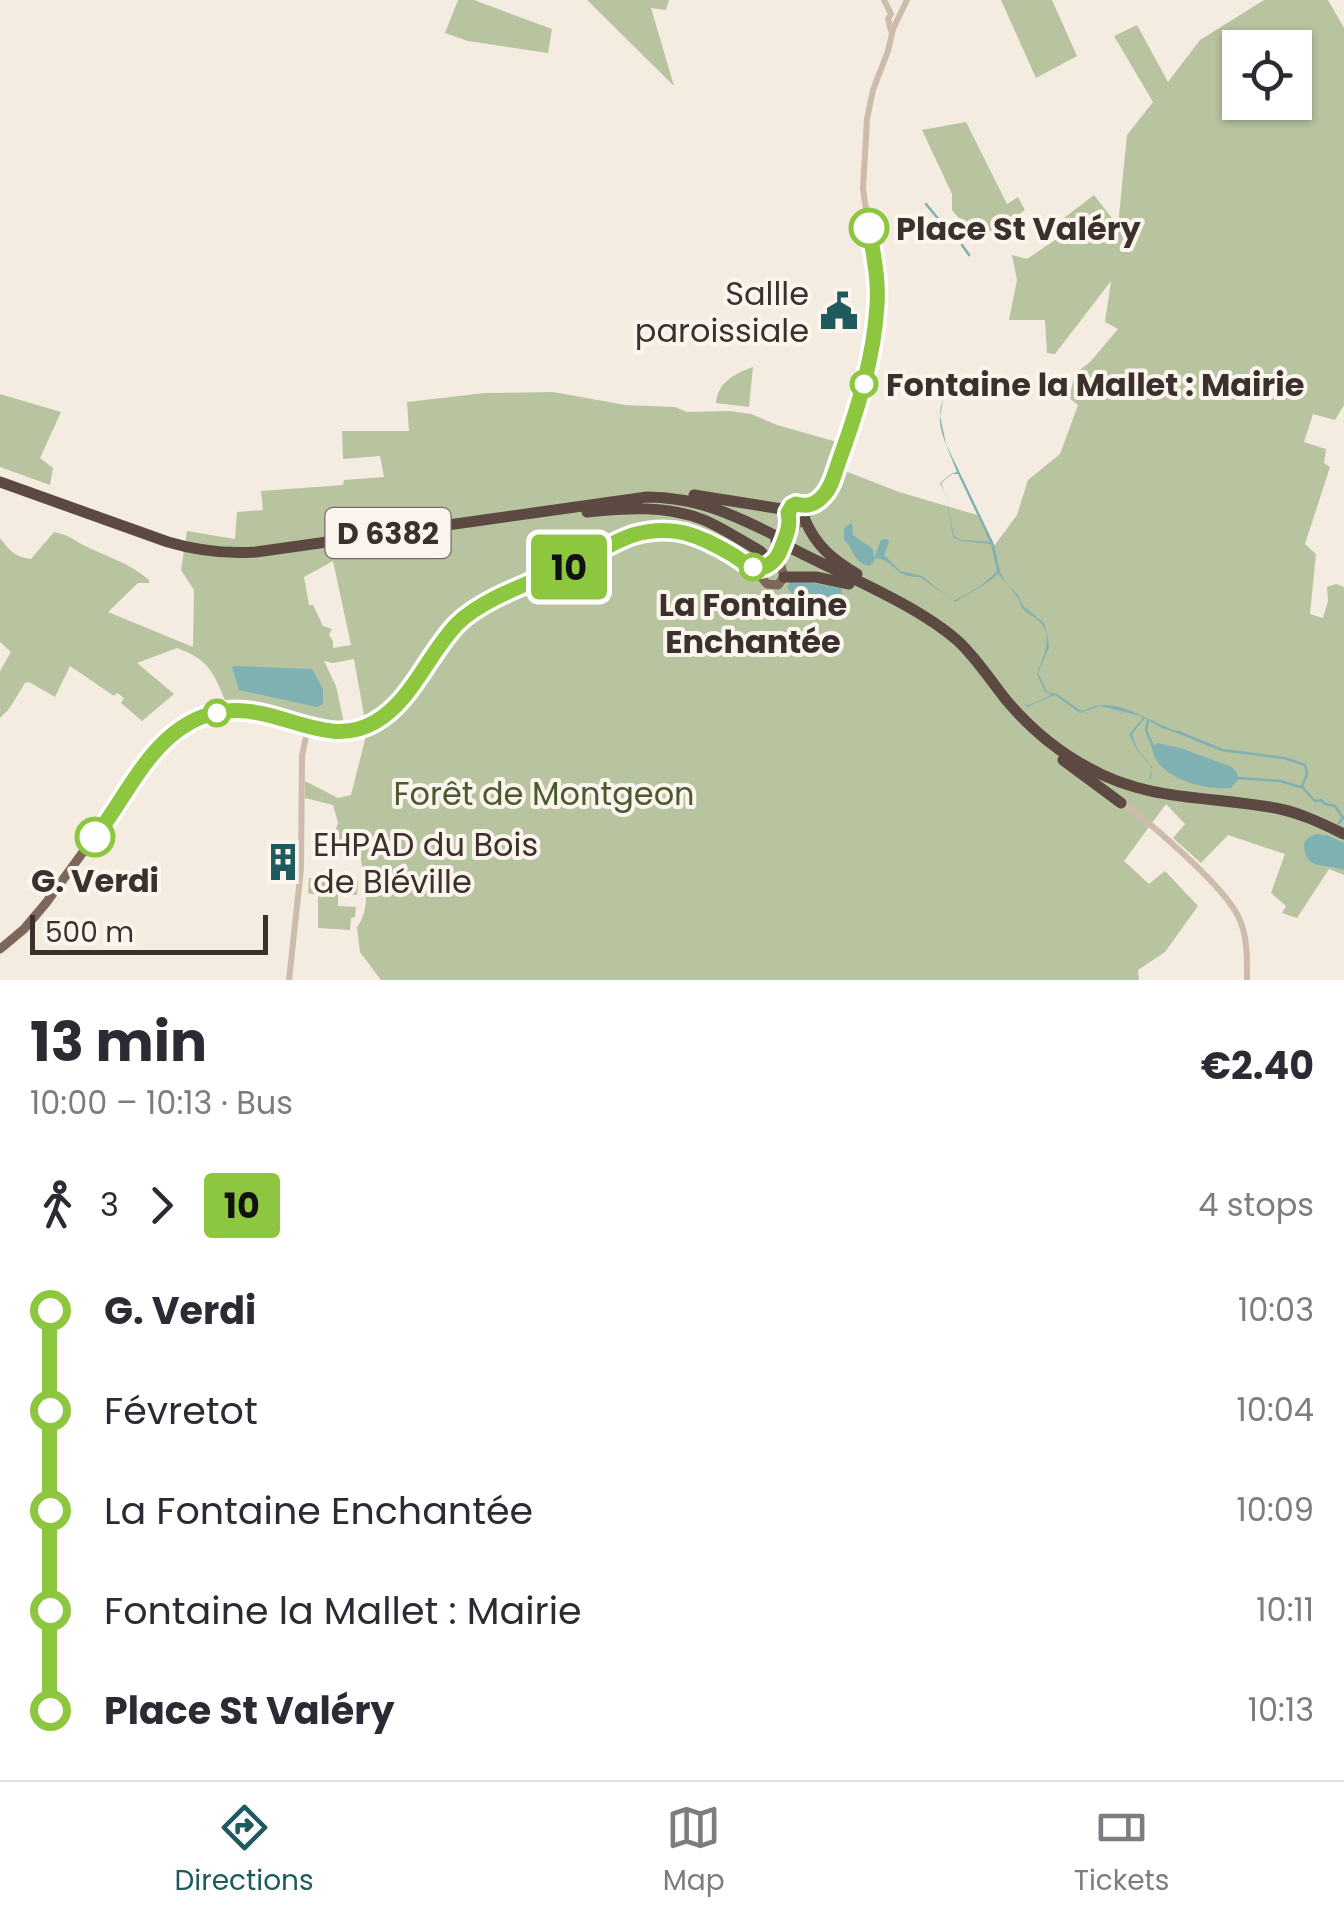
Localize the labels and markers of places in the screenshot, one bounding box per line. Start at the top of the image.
place label: Place St Valéry [896,206,1141,251]
marker: Place St Valéry [850,209,888,247]
place label: Sallle paroissiale [635,271,809,353]
public building icon: Sallle paroissiale [818,290,860,332]
place label: Fontaine la Mallet : Mairie [886,362,1304,407]
marker: Fontaine la Mallet : Mairie [851,371,877,397]
marker: La Fontaine Enchantée [740,554,766,580]
place label: La Fontaine Enchantée [659,582,847,664]
unlabelled marker [204,700,230,726]
marker: G. Verdi [76,818,114,856]
place label: EHPAD du Bois de Bléville [313,822,538,904]
building icon: EHPAD du Bois de Bléville [262,841,304,883]
place label: G. Verdi [31,858,159,903]

